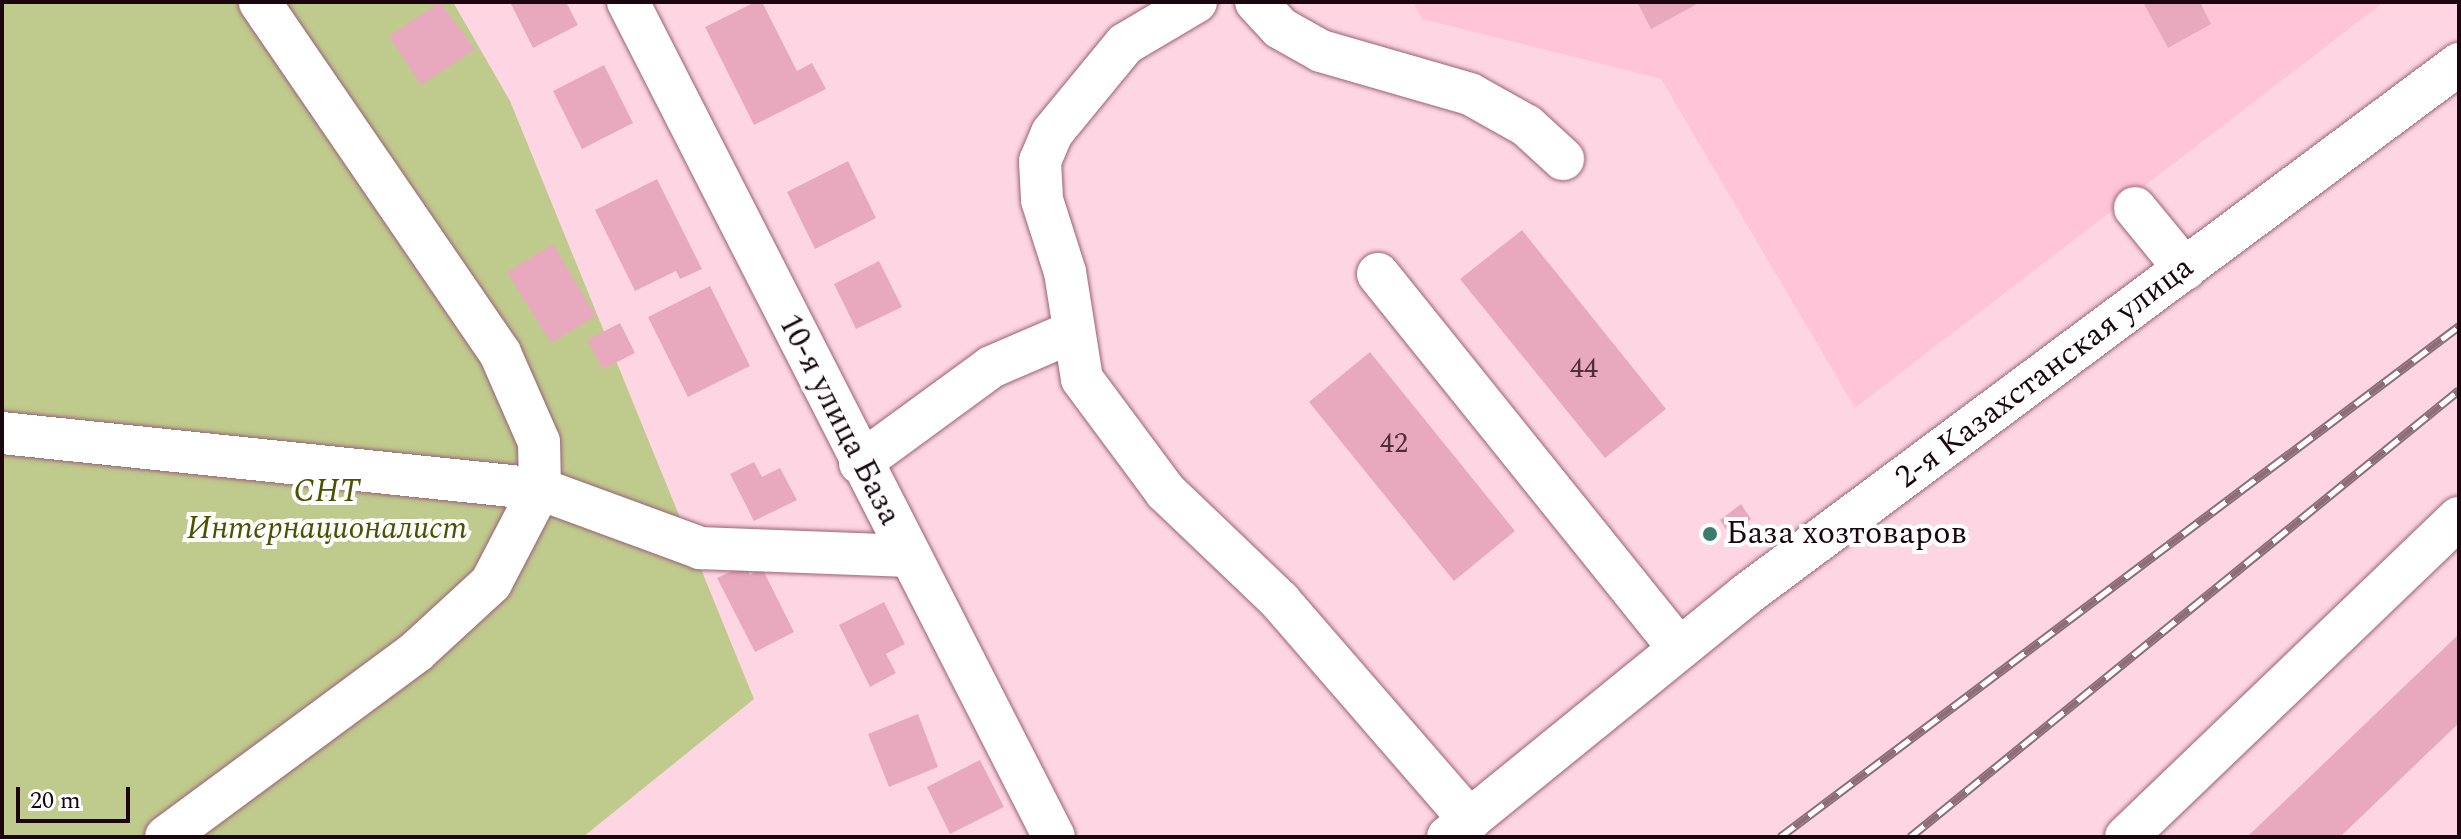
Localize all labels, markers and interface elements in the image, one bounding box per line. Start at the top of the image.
street label: 2-я Казахстанская улица [1889,249,2201,497]
street label: 10-я улица База [769,308,909,532]
house number: 44 [1570,352,1598,386]
house number: 42 [1380,427,1408,461]
park label: СНТ Интернационалист [187,474,467,549]
place label: База хозтоваров [1726,515,1966,553]
marker: База хозтоваров [1701,525,1719,543]
scale bar [20,771,134,821]
text: 20 m [30,783,81,819]

